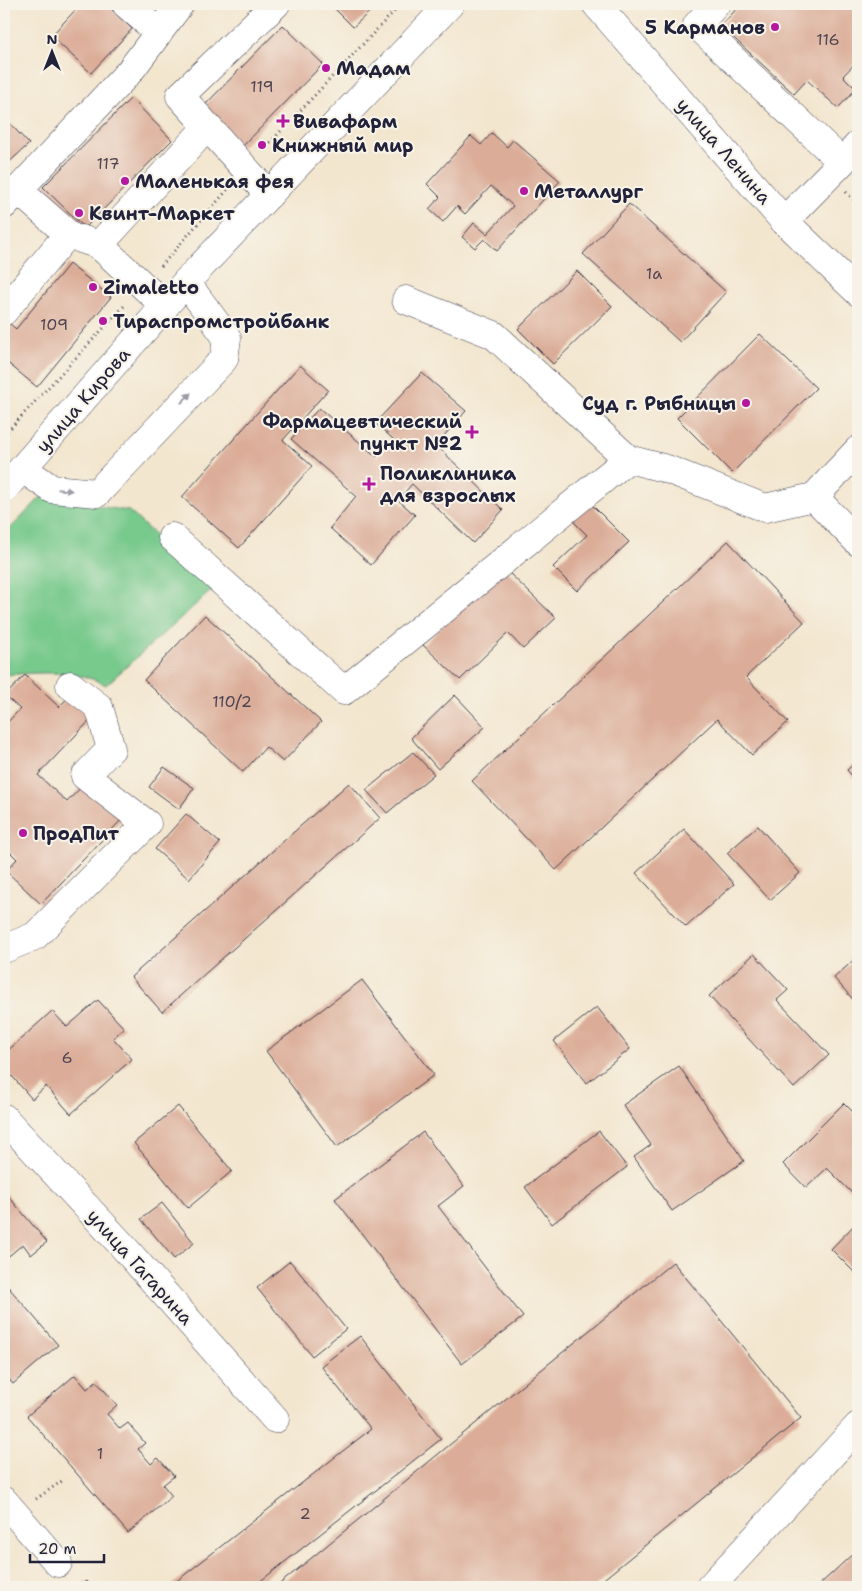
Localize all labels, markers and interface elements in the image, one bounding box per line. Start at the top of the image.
place label: 5 Карманов [645,15,765,40]
marker: 5 Карманов [769,21,781,33]
north arrow [28,28,78,78]
house number: 116 [816,29,840,50]
text: N [46,30,58,48]
place label: Мадам [336,56,411,81]
marker: Мадам [320,62,332,74]
house number: 119 [250,76,274,97]
street label: улица Ленина [671,92,777,210]
place label: Вивафарм [293,109,398,134]
marker: Вивафарм [277,115,289,127]
place label: Книжный мир [272,133,413,158]
marker: Книжный мир [256,139,268,151]
house number: 117 [96,153,120,174]
place label: Маленькая фея [135,169,294,194]
marker: Маленькая фея [119,175,131,187]
place label: Металлург [534,179,644,204]
marker: Металлург [518,185,530,197]
place label: Квинт-Маркет [89,201,235,226]
marker: Квинт-Маркет [73,207,85,219]
house number: 1а [646,263,662,284]
place label: Zimaletto [103,275,199,300]
marker: Zimaletto [87,281,99,293]
place label: Тираспромстройбанк [113,309,329,334]
house number: 109 [40,314,68,335]
marker: Тираспромстройбанк [97,315,109,327]
street label: улица Кирова [30,342,136,458]
place label: Суд г. Рыбницы [582,391,736,416]
one-way arrow [180,392,192,404]
marker: Суд г. Рыбницы [740,397,752,409]
place label: Фармацевтический пункт №2 [262,409,462,456]
marker: Фармацевтический пункт №2 [466,426,478,438]
place label: Поликлиника для взрослых [380,461,516,508]
marker: Поликлиника для взрослых [362,477,376,491]
one-way arrow [58,486,74,494]
house number: 110/2 [212,691,252,712]
place label: ПродПит [33,821,119,846]
marker: ПродПит [17,827,29,839]
house number: 6 [61,1047,73,1068]
street label: улица Гагарина [81,1204,199,1330]
house number: 1 [97,1443,103,1464]
house number: 2 [299,1503,311,1524]
scale bar [30,1531,104,1563]
text: 20 m [38,1539,77,1559]

